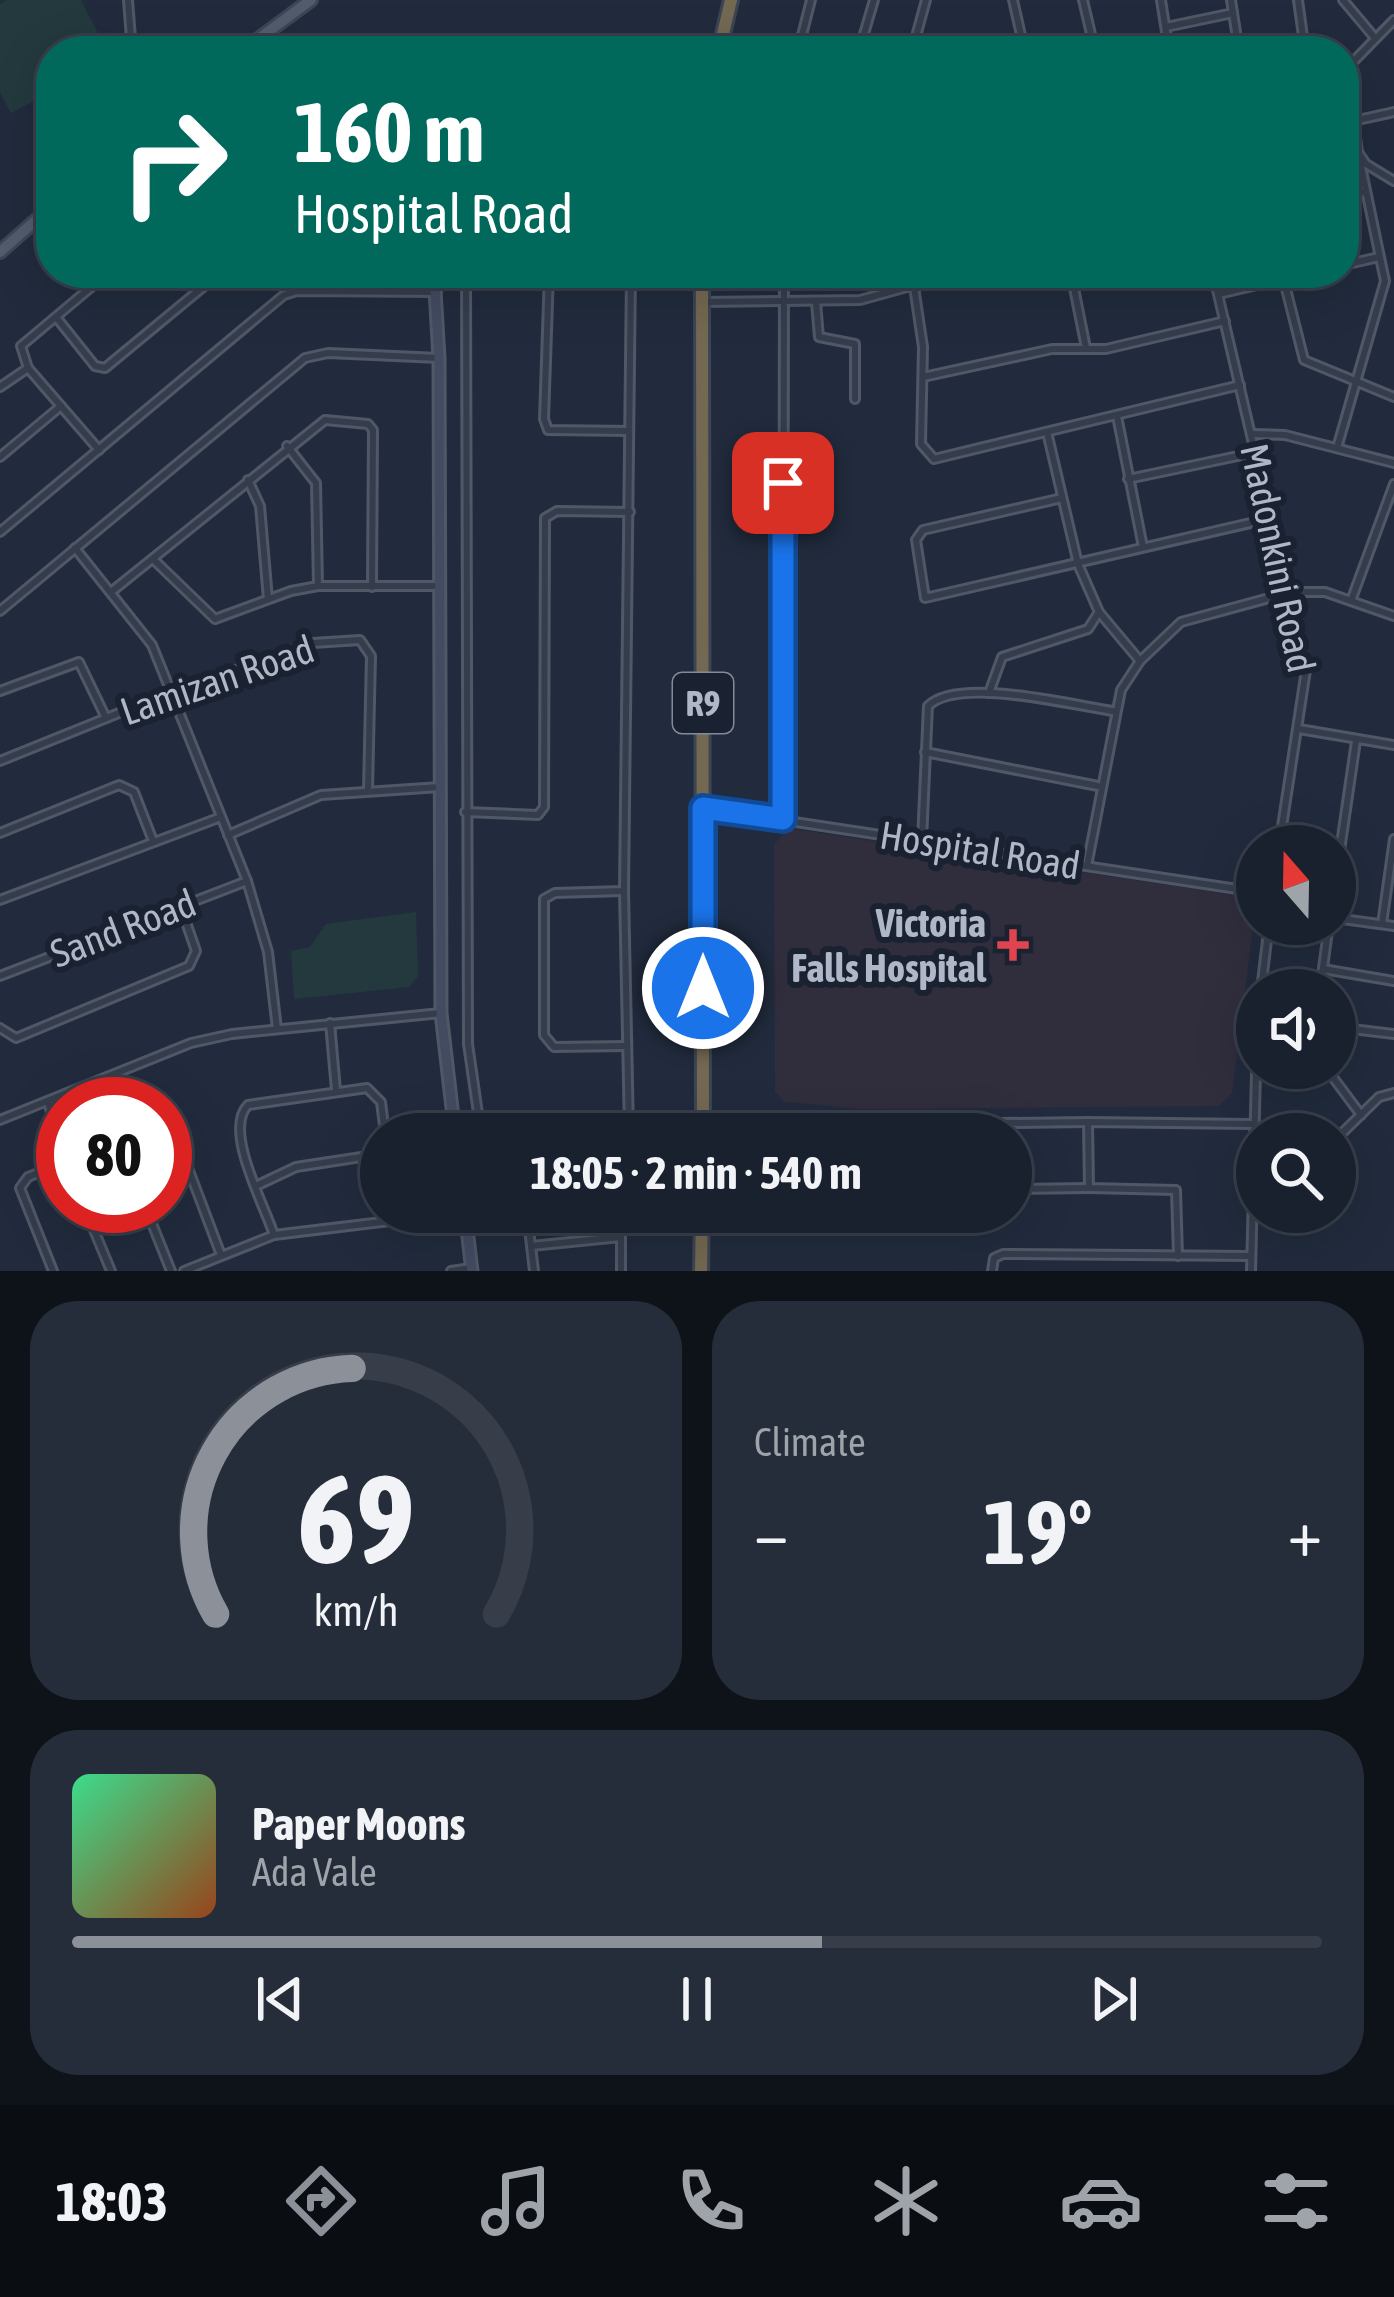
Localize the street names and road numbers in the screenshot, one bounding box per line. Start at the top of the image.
street label: Madonkini Road [1232,440,1324,676]
street label: Lamizan Road [115,626,319,734]
road number: R9 [673,673,733,733]
street label: Hospital Road [877,812,1083,888]
street label: Sand Road [44,880,202,976]

